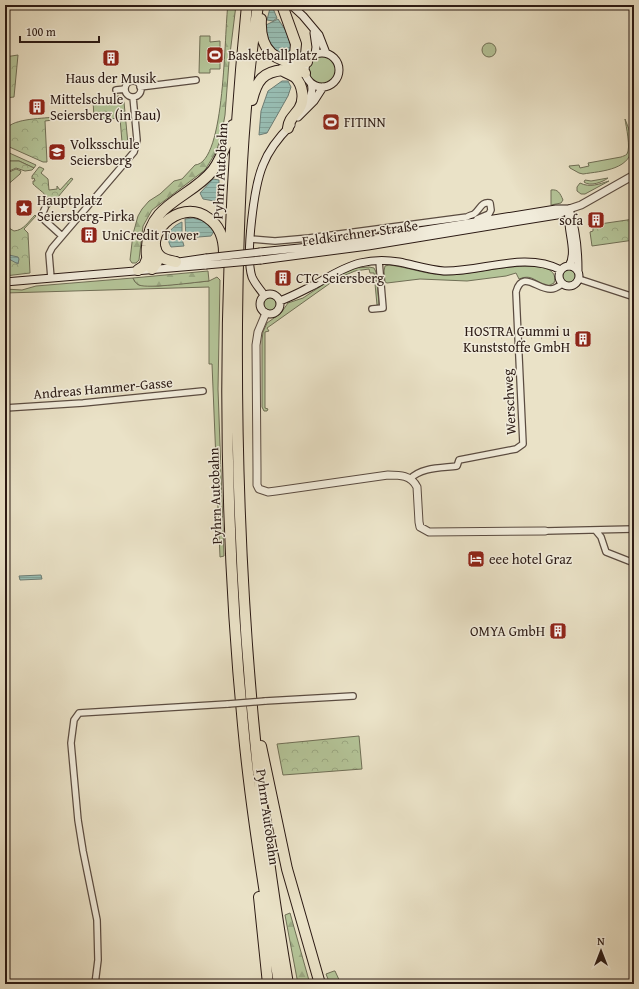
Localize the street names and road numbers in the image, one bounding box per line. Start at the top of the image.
street label: Pyhrn Autobahn [207,122,233,220]
street label: Feldkirchner Straße [301,215,420,251]
street label: Werschweg [497,368,521,436]
street label: Andreas Hammer-Gasse [33,372,174,404]
street label: Pyhrn Autobahn [203,447,227,545]
street label: Pyhrn Autobahn [251,768,285,866]

